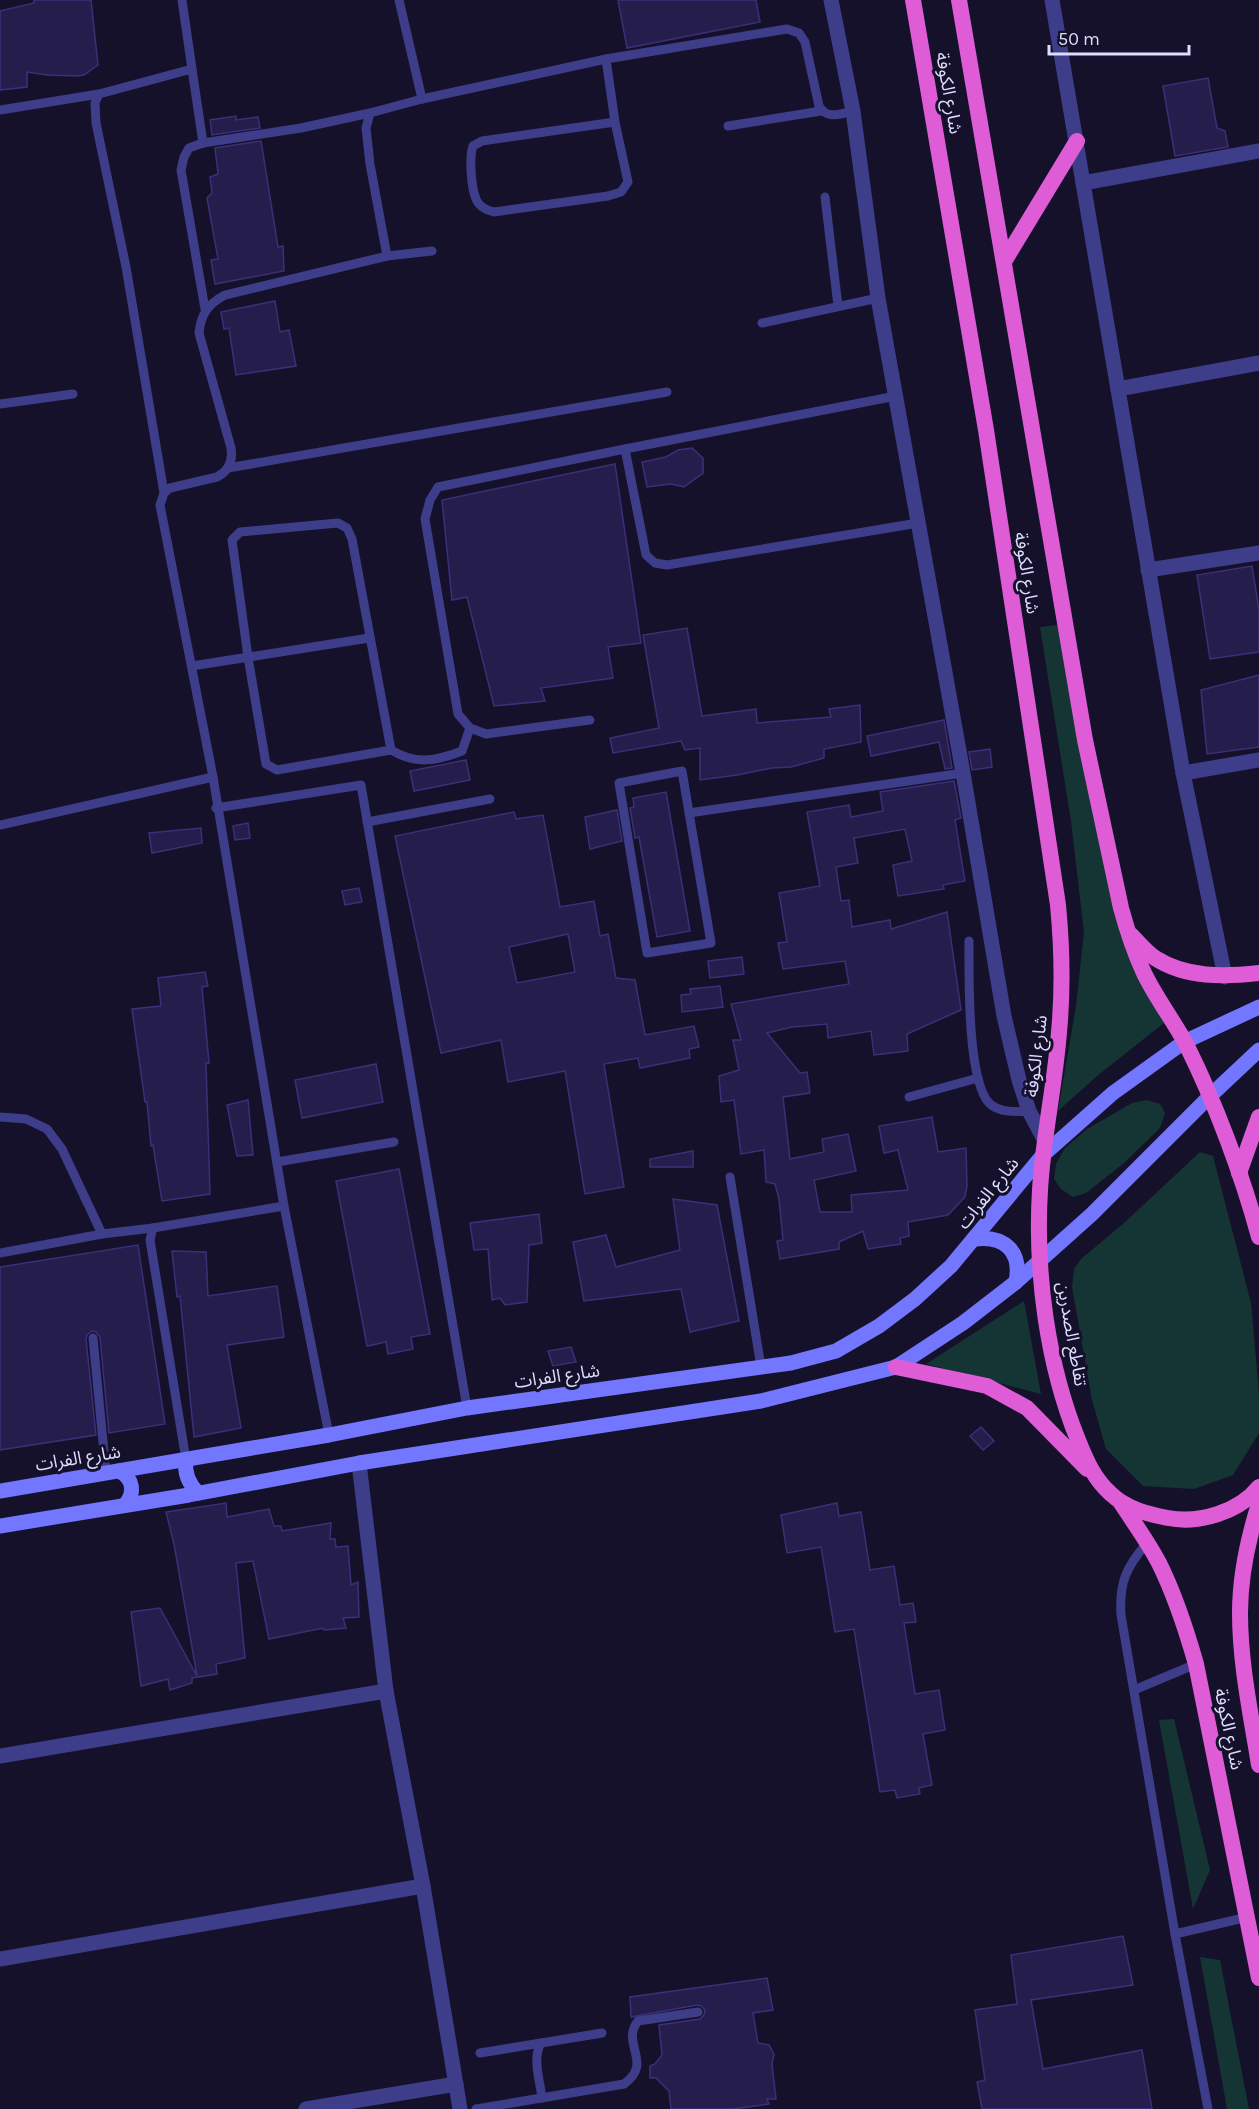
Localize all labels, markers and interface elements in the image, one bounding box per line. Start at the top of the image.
scale bar [1049,18,1188,56]
text: 50 m [1058,28,1100,50]
street label: شارع الكوفة [928,50,967,136]
street label: شارع الكوفة [1007,530,1044,616]
street label: شارع الكوفة [1020,1014,1055,1099]
street label: شارع الفرات [952,1153,1026,1235]
street label: تقاطع الصدرين [1049,1280,1092,1389]
street label: شارع الفرات [513,1359,602,1396]
street label: شارع الفرات [34,1440,123,1479]
street label: شارع الكوفة [1207,1686,1248,1772]

